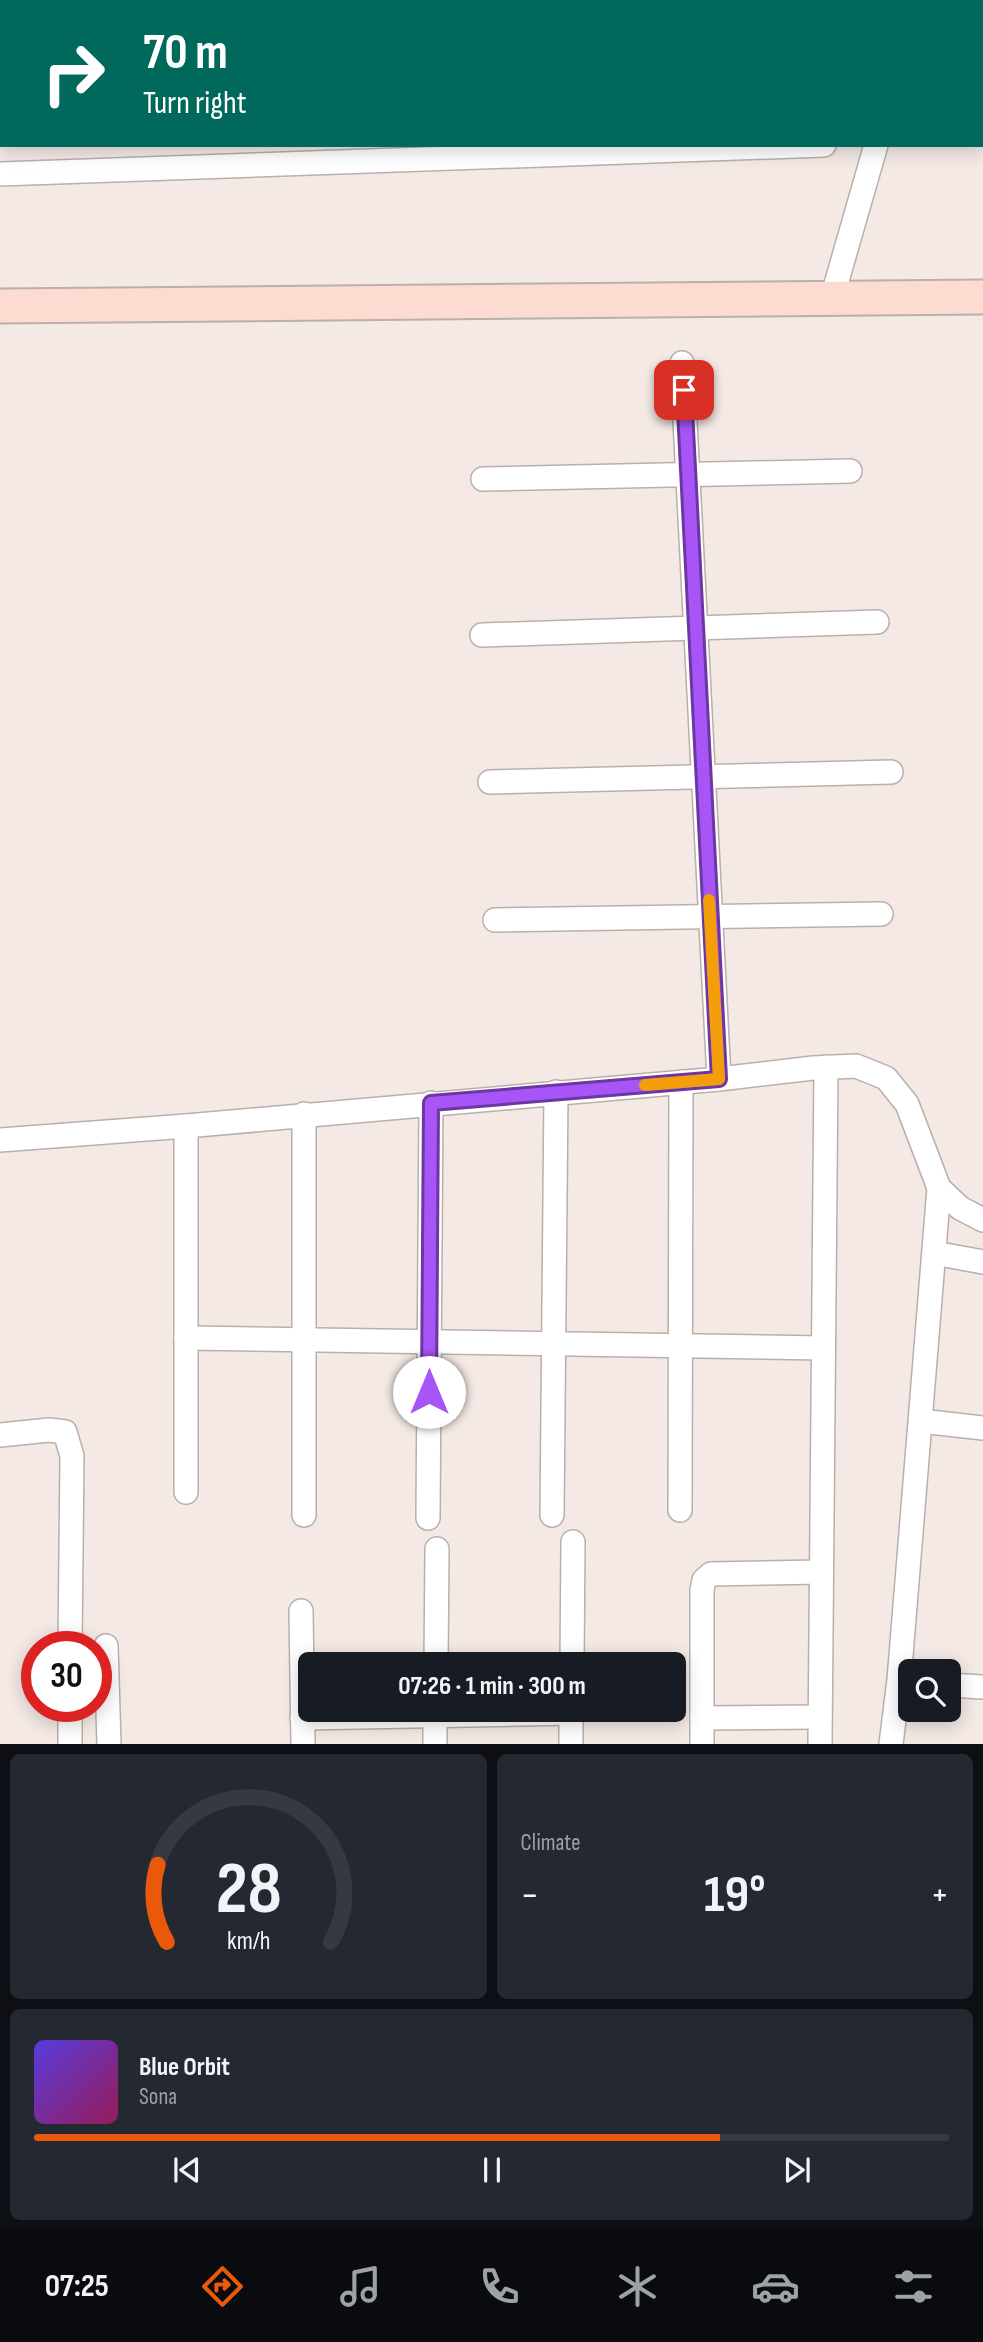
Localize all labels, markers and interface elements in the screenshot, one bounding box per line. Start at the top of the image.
text: 70 m [143,24,228,83]
icon: right [28,28,119,119]
text: Turn right [143,84,247,123]
pin [654,360,714,420]
icon: arrive [665,371,703,409]
position arrow [392,1355,466,1429]
speed limit sign: 30 [21,1631,112,1722]
map controls [898,1659,961,1722]
button: search [898,1659,961,1722]
text: 07:26 · 1 min · 300 m [398,1671,586,1702]
text: Climate [521,1829,580,1857]
text: 28 [215,1847,281,1935]
text: 19° [704,1864,765,1927]
text: − [521,1873,539,1918]
text: + [930,1873,949,1918]
text: km/h [227,1926,270,1957]
text: Blue Orbit [139,2052,230,2083]
text: Sona [139,2083,177,2111]
icon: previous [168,2151,206,2189]
icon: pause [473,2151,511,2189]
icon: next [778,2151,816,2189]
icon: directions [198,2262,247,2311]
icon: music [336,2262,385,2311]
icon: phone [475,2262,524,2311]
icon: climate [613,2262,662,2311]
icon: car [751,2262,800,2311]
icon: filters [889,2262,938,2311]
text: 07:25 [45,2267,109,2306]

